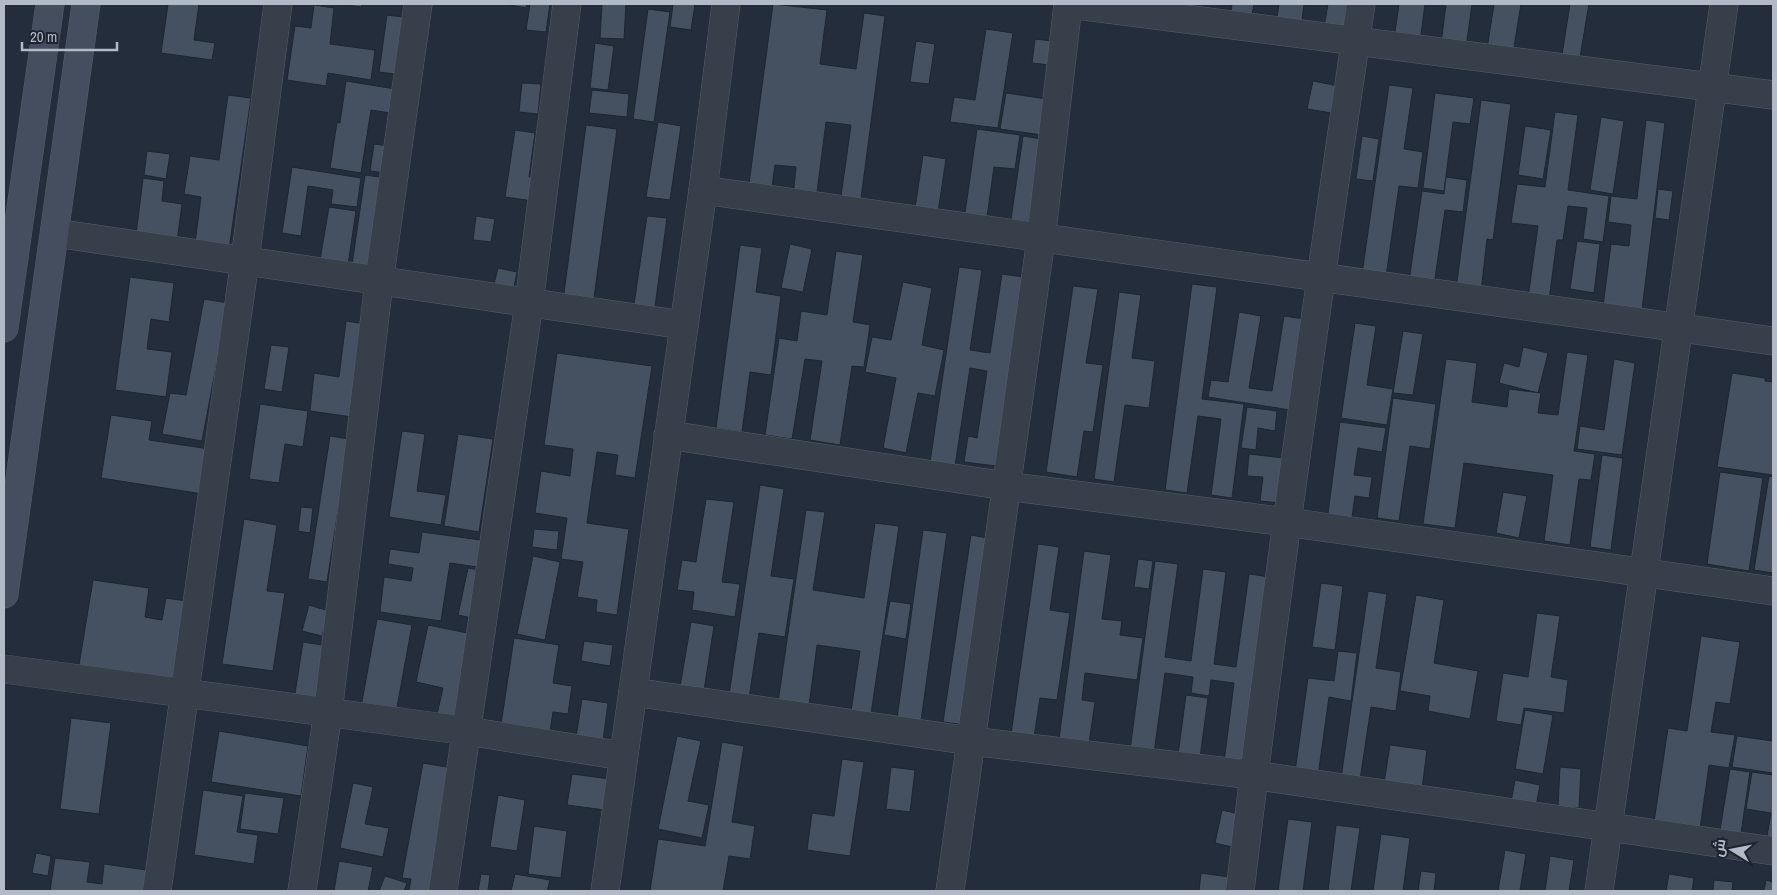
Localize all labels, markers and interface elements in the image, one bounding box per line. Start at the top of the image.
scale bar [22,20,118,52]
text: 20 m [30,26,57,47]
north arrow [1707,825,1757,875]
text: ش [1709,837,1730,858]

